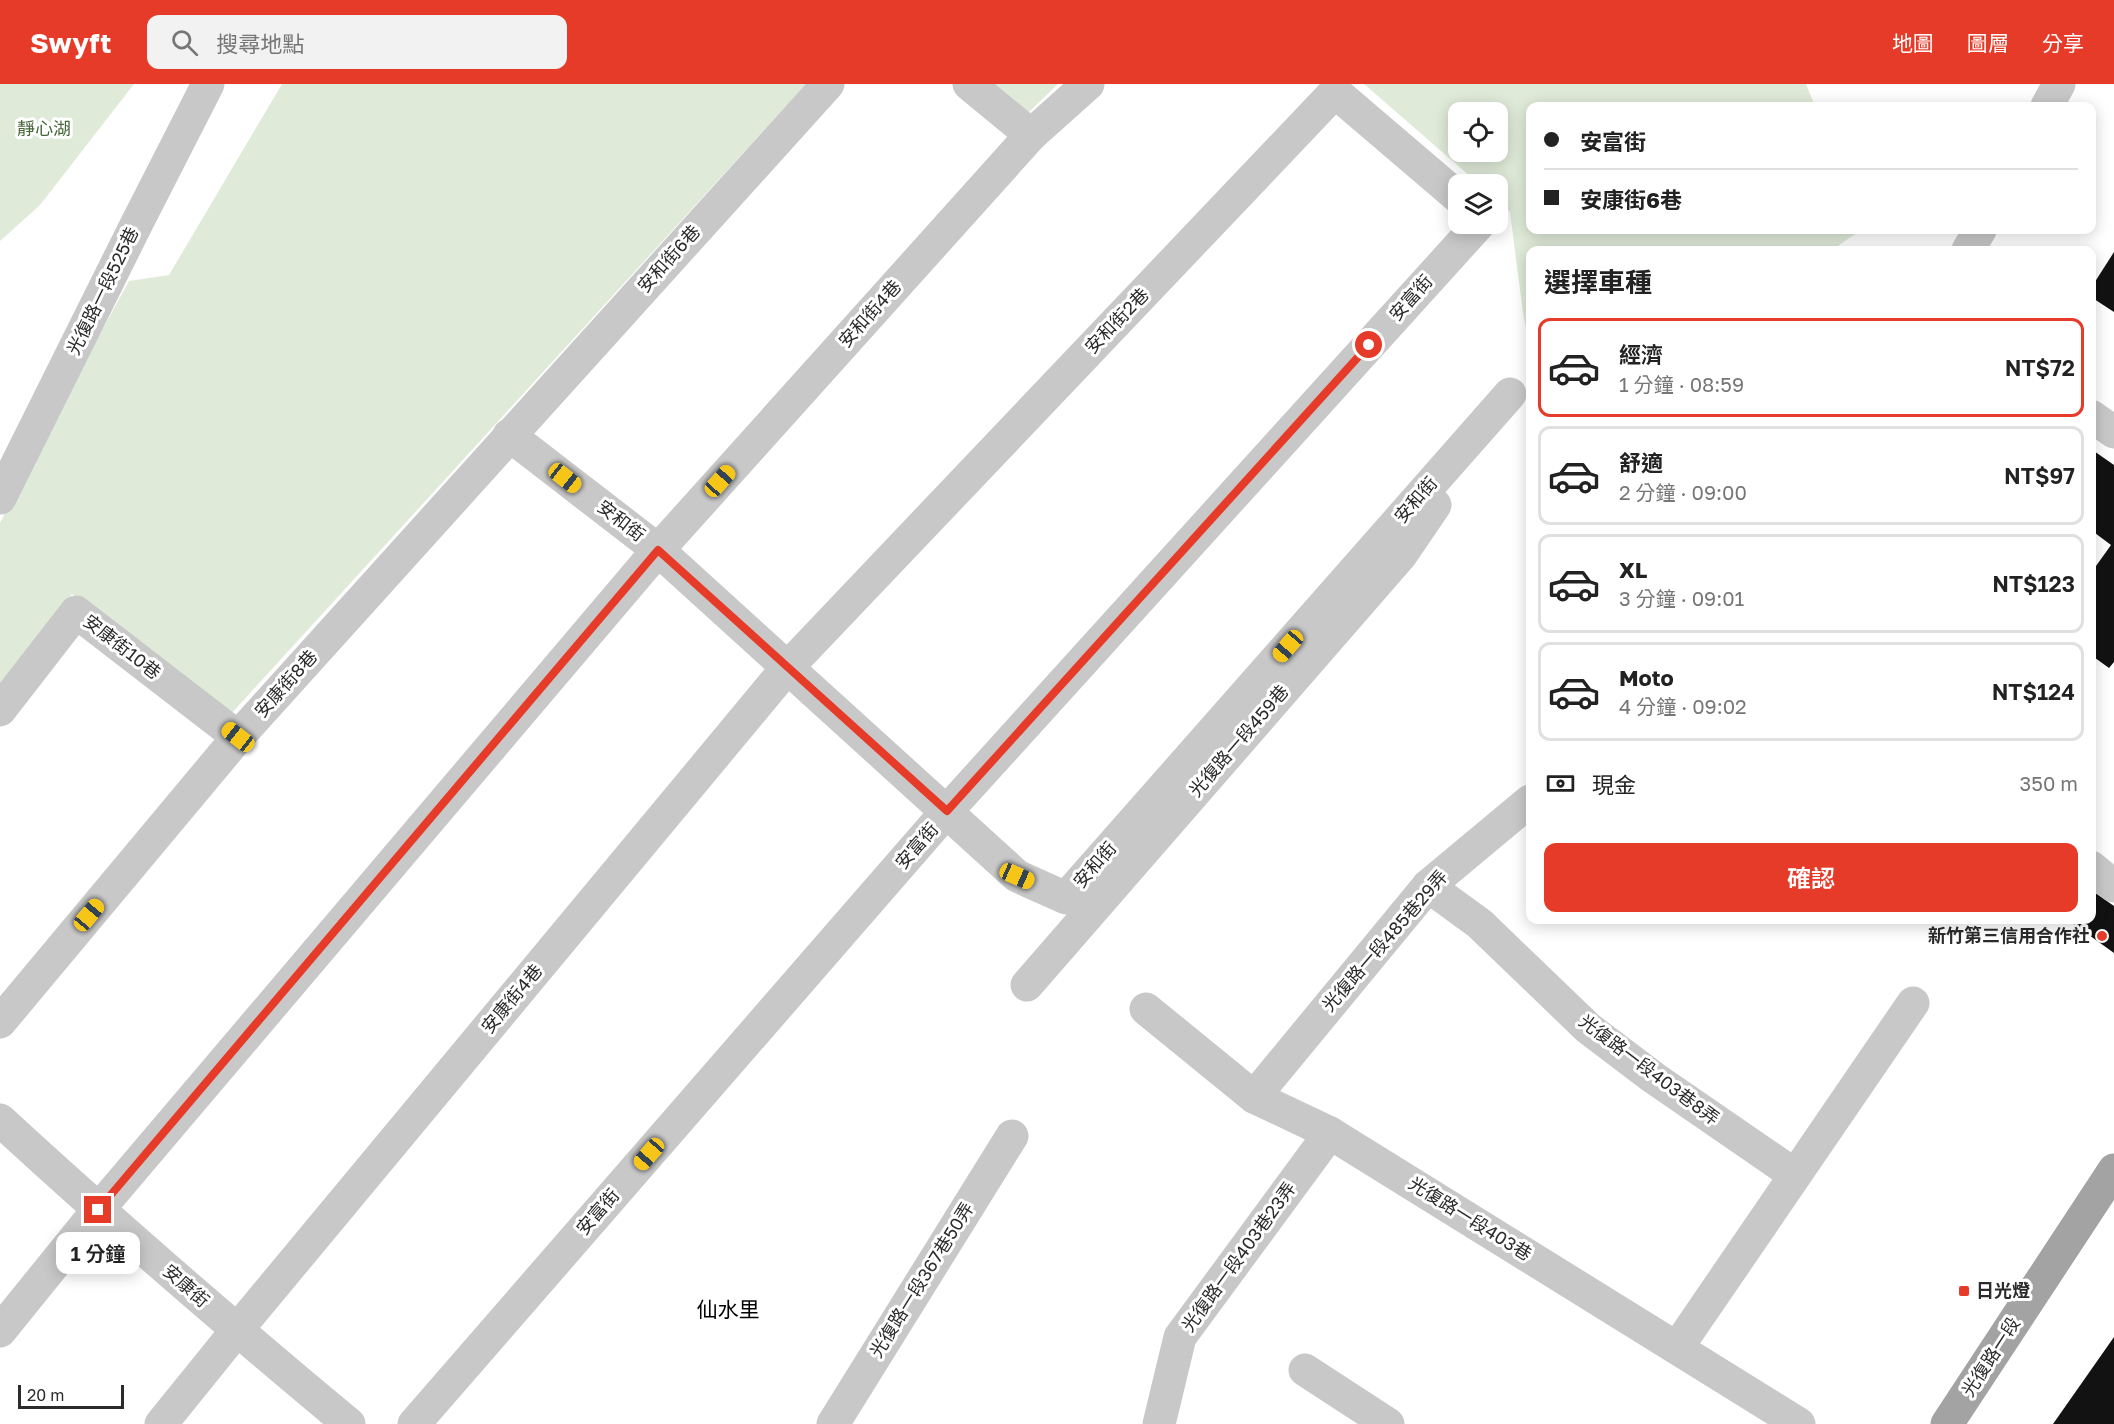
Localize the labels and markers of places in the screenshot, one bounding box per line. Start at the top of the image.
place label: 新竹第三信用合作社 [1928,924,2090,946]
marker: 新竹第三信用合作社 [2095,929,2109,943]
place label: 日光燈 [1976,1279,2030,1301]
marker: 日光燈 [1957,1284,1971,1298]

